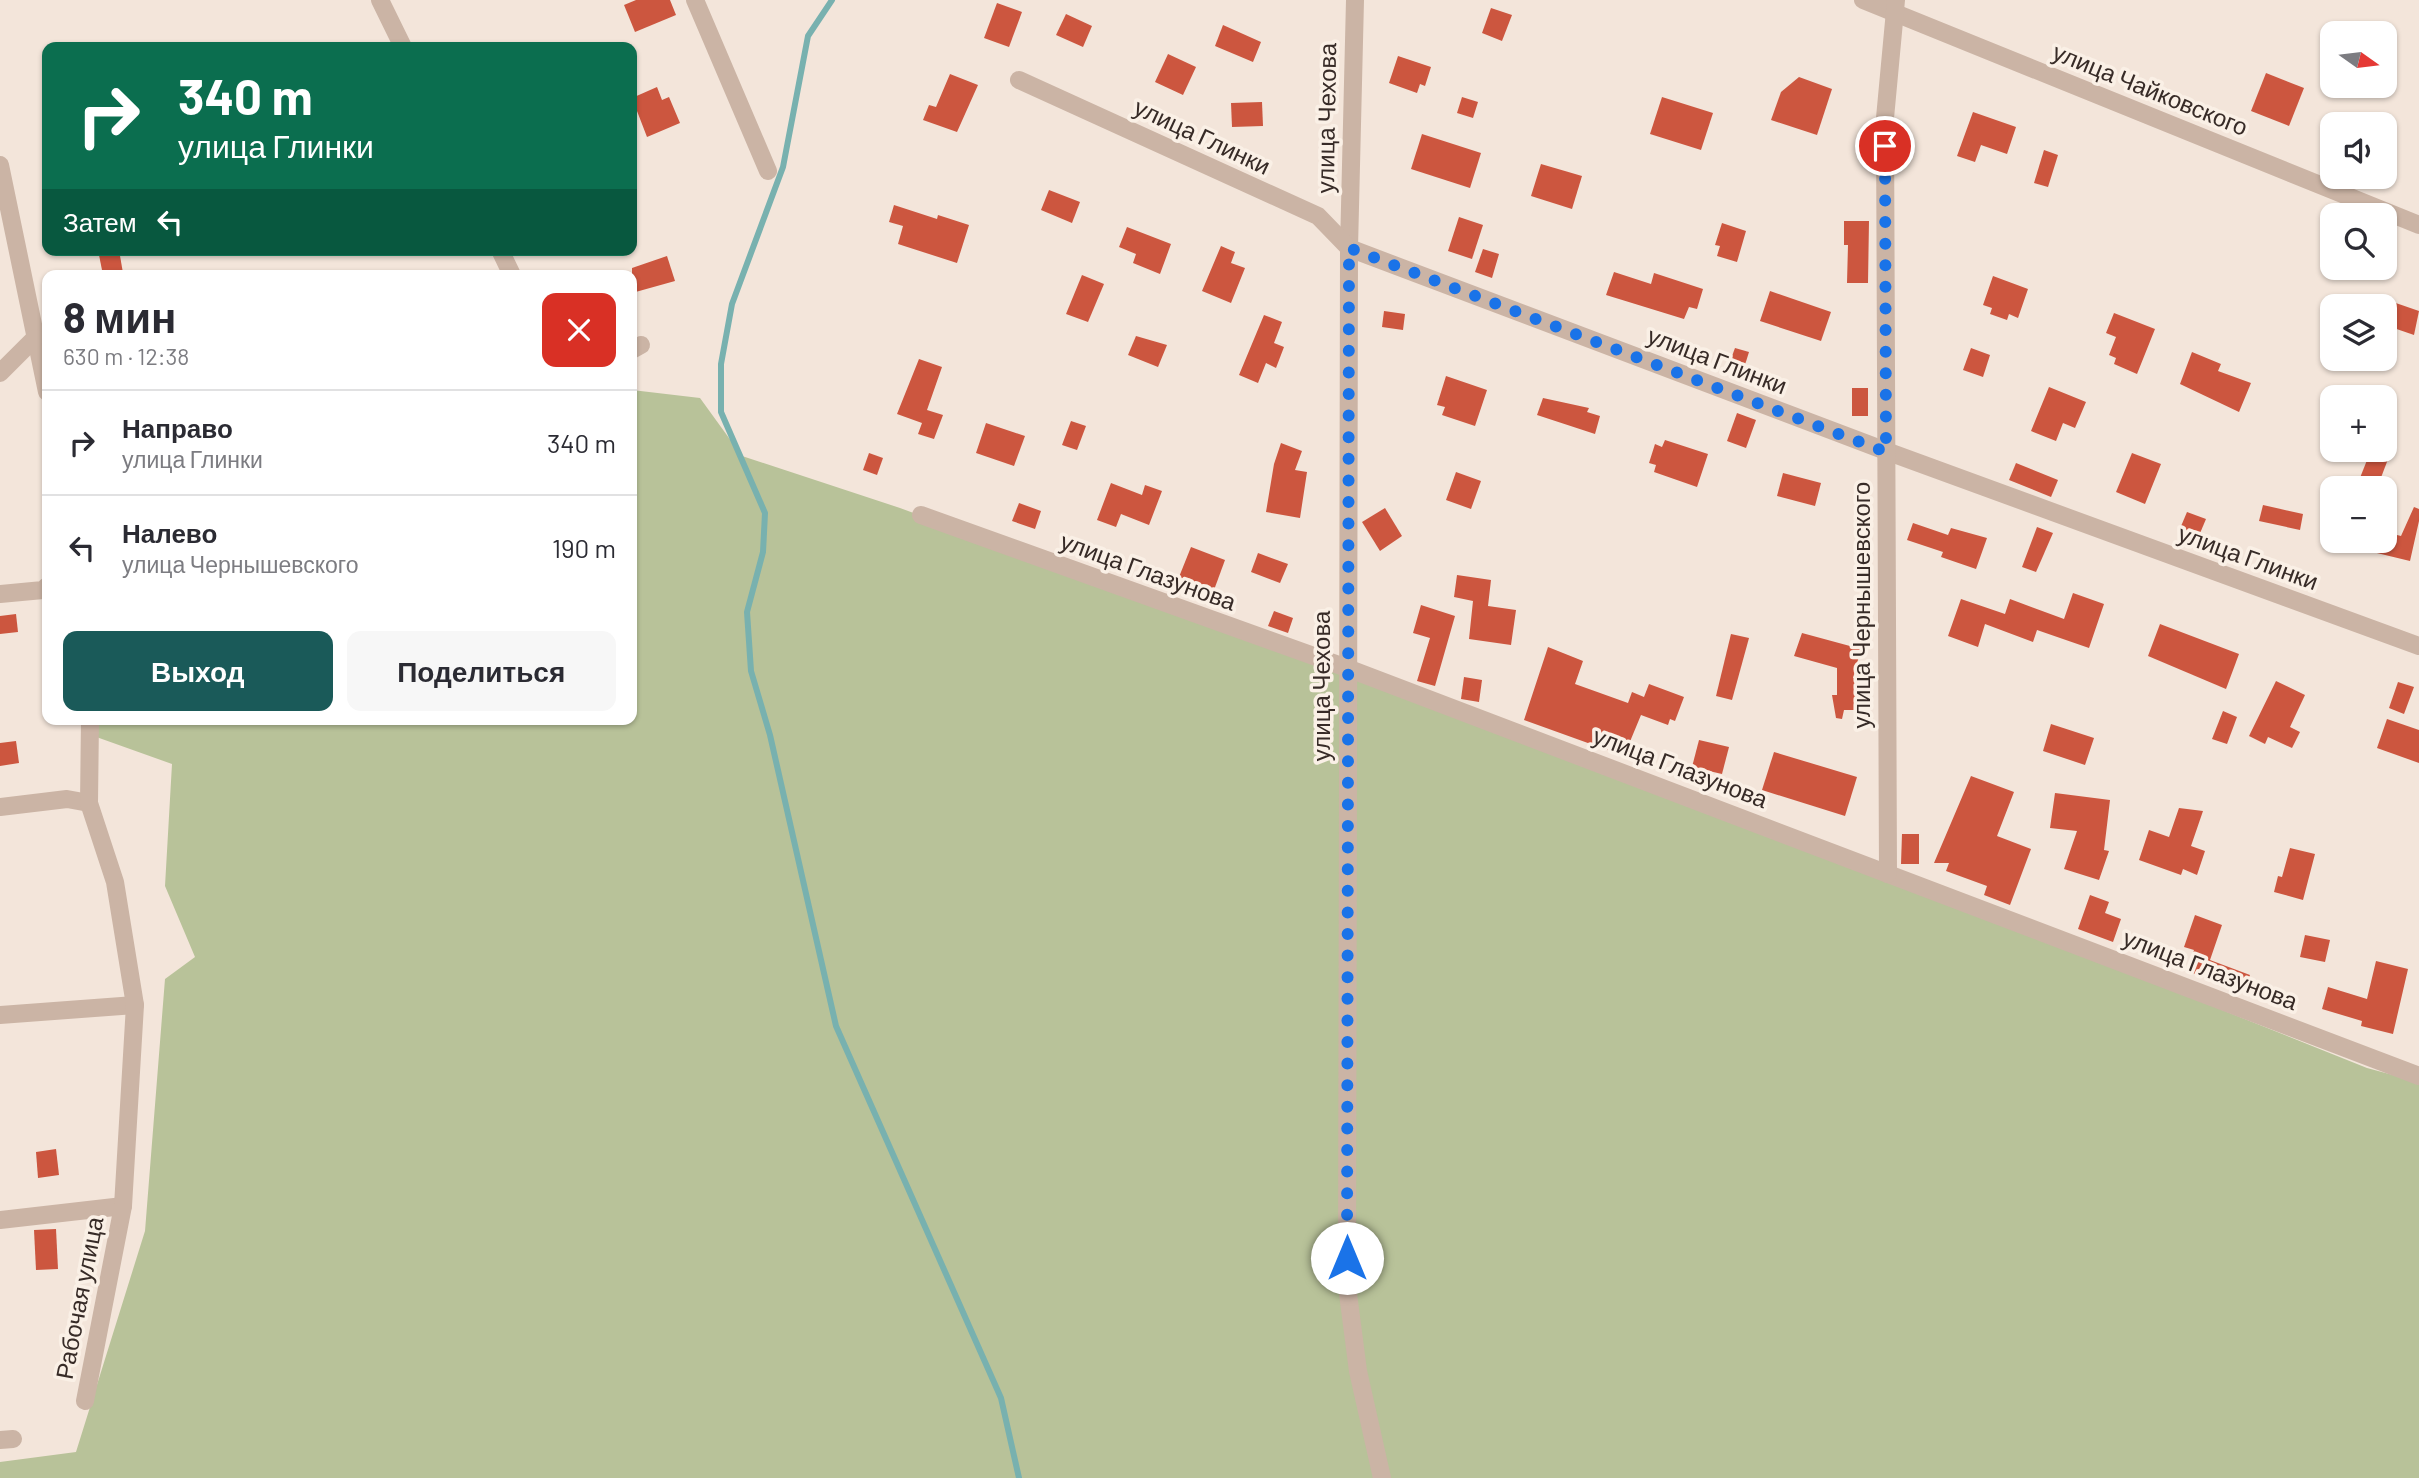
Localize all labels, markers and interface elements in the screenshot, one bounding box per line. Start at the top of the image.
north arrow [2320,21,2398,98]
map controls [2320,21,2397,553]
street label: улица Чайковского [2049,36,2252,141]
street label: улица Чехова [1310,42,1341,193]
text: 340 m [178,66,313,125]
icon: right [63,70,154,161]
street label: улица Глинки [1130,91,1275,180]
button: sound [2320,112,2397,189]
pin [1855,116,1915,176]
text: улица Глинки [178,126,374,164]
icon: arrive [1866,127,1904,165]
icon: left [151,203,189,241]
button: search [2320,203,2397,280]
text: Затем [63,206,137,237]
text: 8 мин [63,291,176,341]
button: close [542,293,616,367]
button: layers [2320,294,2397,371]
street label: улица Глинки [1644,320,1791,399]
text: 630 m · 12:38 [63,342,189,370]
button: + [2320,385,2397,462]
text: Направо [122,412,233,443]
icon: right [63,424,101,462]
text: 340 m [547,427,616,458]
text: улица Глинки [122,445,263,473]
button: − [2320,476,2397,553]
street label: улица Чернышевского [1846,482,1875,728]
text: Налево [122,517,217,548]
street label: улица Глинки [2174,518,2323,595]
street label: улица Глазунова [1057,525,1241,616]
icon: left [63,529,101,567]
text: 190 m [552,532,616,563]
text: улица Чернышевского [122,550,358,578]
street label: улица Чехова [1306,610,1335,761]
button: Выход [63,631,333,711]
button: Поделиться [347,631,616,711]
street label: улица Глазунова [1589,720,1773,813]
street label: улица Глазунова [2119,922,2303,1015]
street label: Рабочая улица [49,1213,109,1381]
position arrow [1310,1221,1384,1295]

